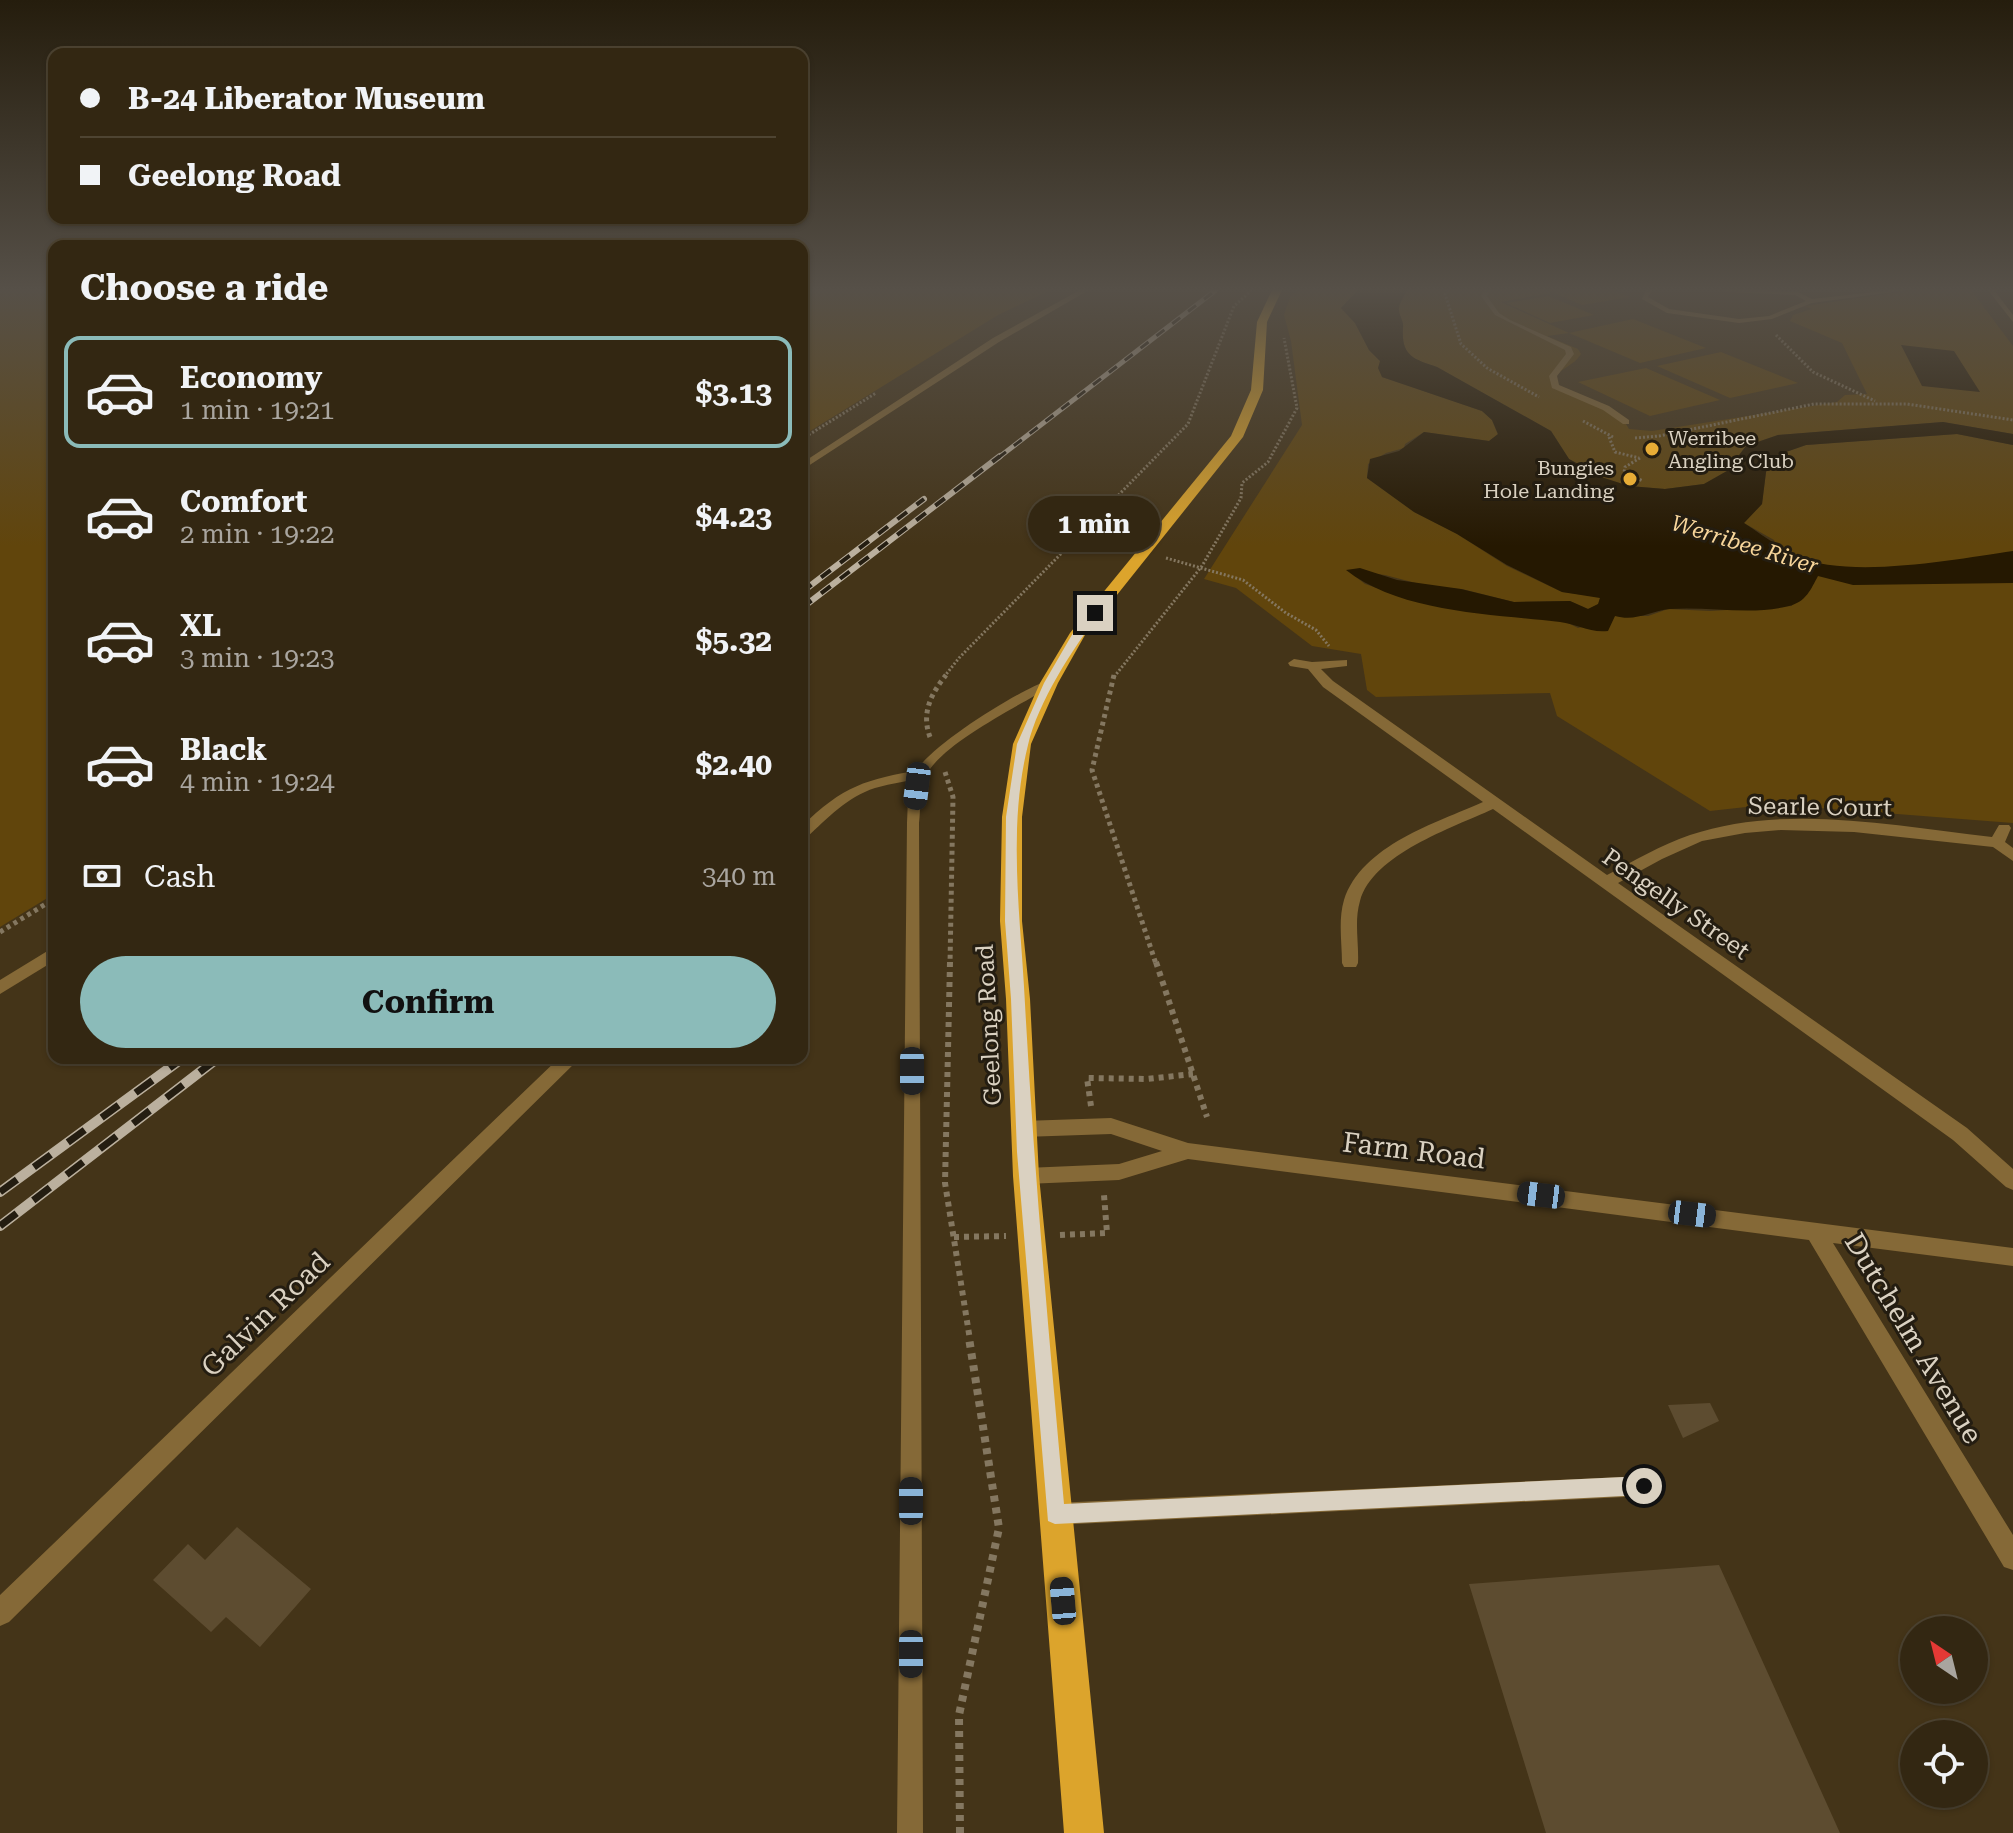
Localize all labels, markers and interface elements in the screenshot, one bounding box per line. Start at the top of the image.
text: B-24 Liberator Museum [128,81,485,116]
text: Geelong Road [128,158,341,193]
text: Choose a ride [80,267,328,309]
icon: car [84,356,156,428]
text: Economy [180,360,322,395]
text: $3.13 [695,375,772,410]
text: 1 min · 19:21 [180,395,335,425]
place label: Werribee Angling Club [1668,426,1794,473]
marker: Werribee Angling Club [1643,440,1661,458]
place label: Bungies Hole Landing [1483,456,1615,503]
marker: Bungies Hole Landing [1621,470,1639,488]
icon: car [84,480,156,552]
text: Comfort [180,484,307,519]
callout: 1 min [1029,497,1161,553]
text: $4.23 [695,499,772,534]
text: 1 min [1058,509,1130,539]
water label: Werribee River [1668,510,1821,579]
text: 2 min · 19:22 [180,519,335,549]
route end [1077,595,1113,631]
icon: car [84,604,156,676]
text: XL [180,608,221,643]
text: $5.32 [695,623,772,658]
text: 3 min · 19:23 [180,643,335,673]
icon: car [84,728,156,800]
text: Black [180,732,267,767]
text: $2.40 [695,747,772,782]
car [902,761,932,811]
text: 4 min · 19:24 [180,767,335,797]
street label: Searle Court [1748,792,1892,822]
street label: Pengelly Street [1597,843,1755,965]
icon: cash [80,854,124,898]
text: Cash [144,859,215,894]
text: 340 m [702,861,776,891]
street label: Geelong Road [971,944,1007,1106]
button: Confirm [80,956,776,1048]
car [900,1047,924,1095]
street label: Farm Road [1341,1125,1487,1176]
car [1516,1180,1566,1210]
car [1667,1199,1717,1229]
street label: Dutchelm Avenue [1838,1227,1989,1450]
street label: Galvin Road [194,1245,336,1384]
route start [1626,1468,1662,1504]
car [899,1477,923,1525]
car [1049,1576,1077,1626]
north arrow [1900,1616,1988,1704]
map controls [1900,1616,1988,1808]
car [899,1630,923,1678]
button: locate [1900,1720,1988,1808]

